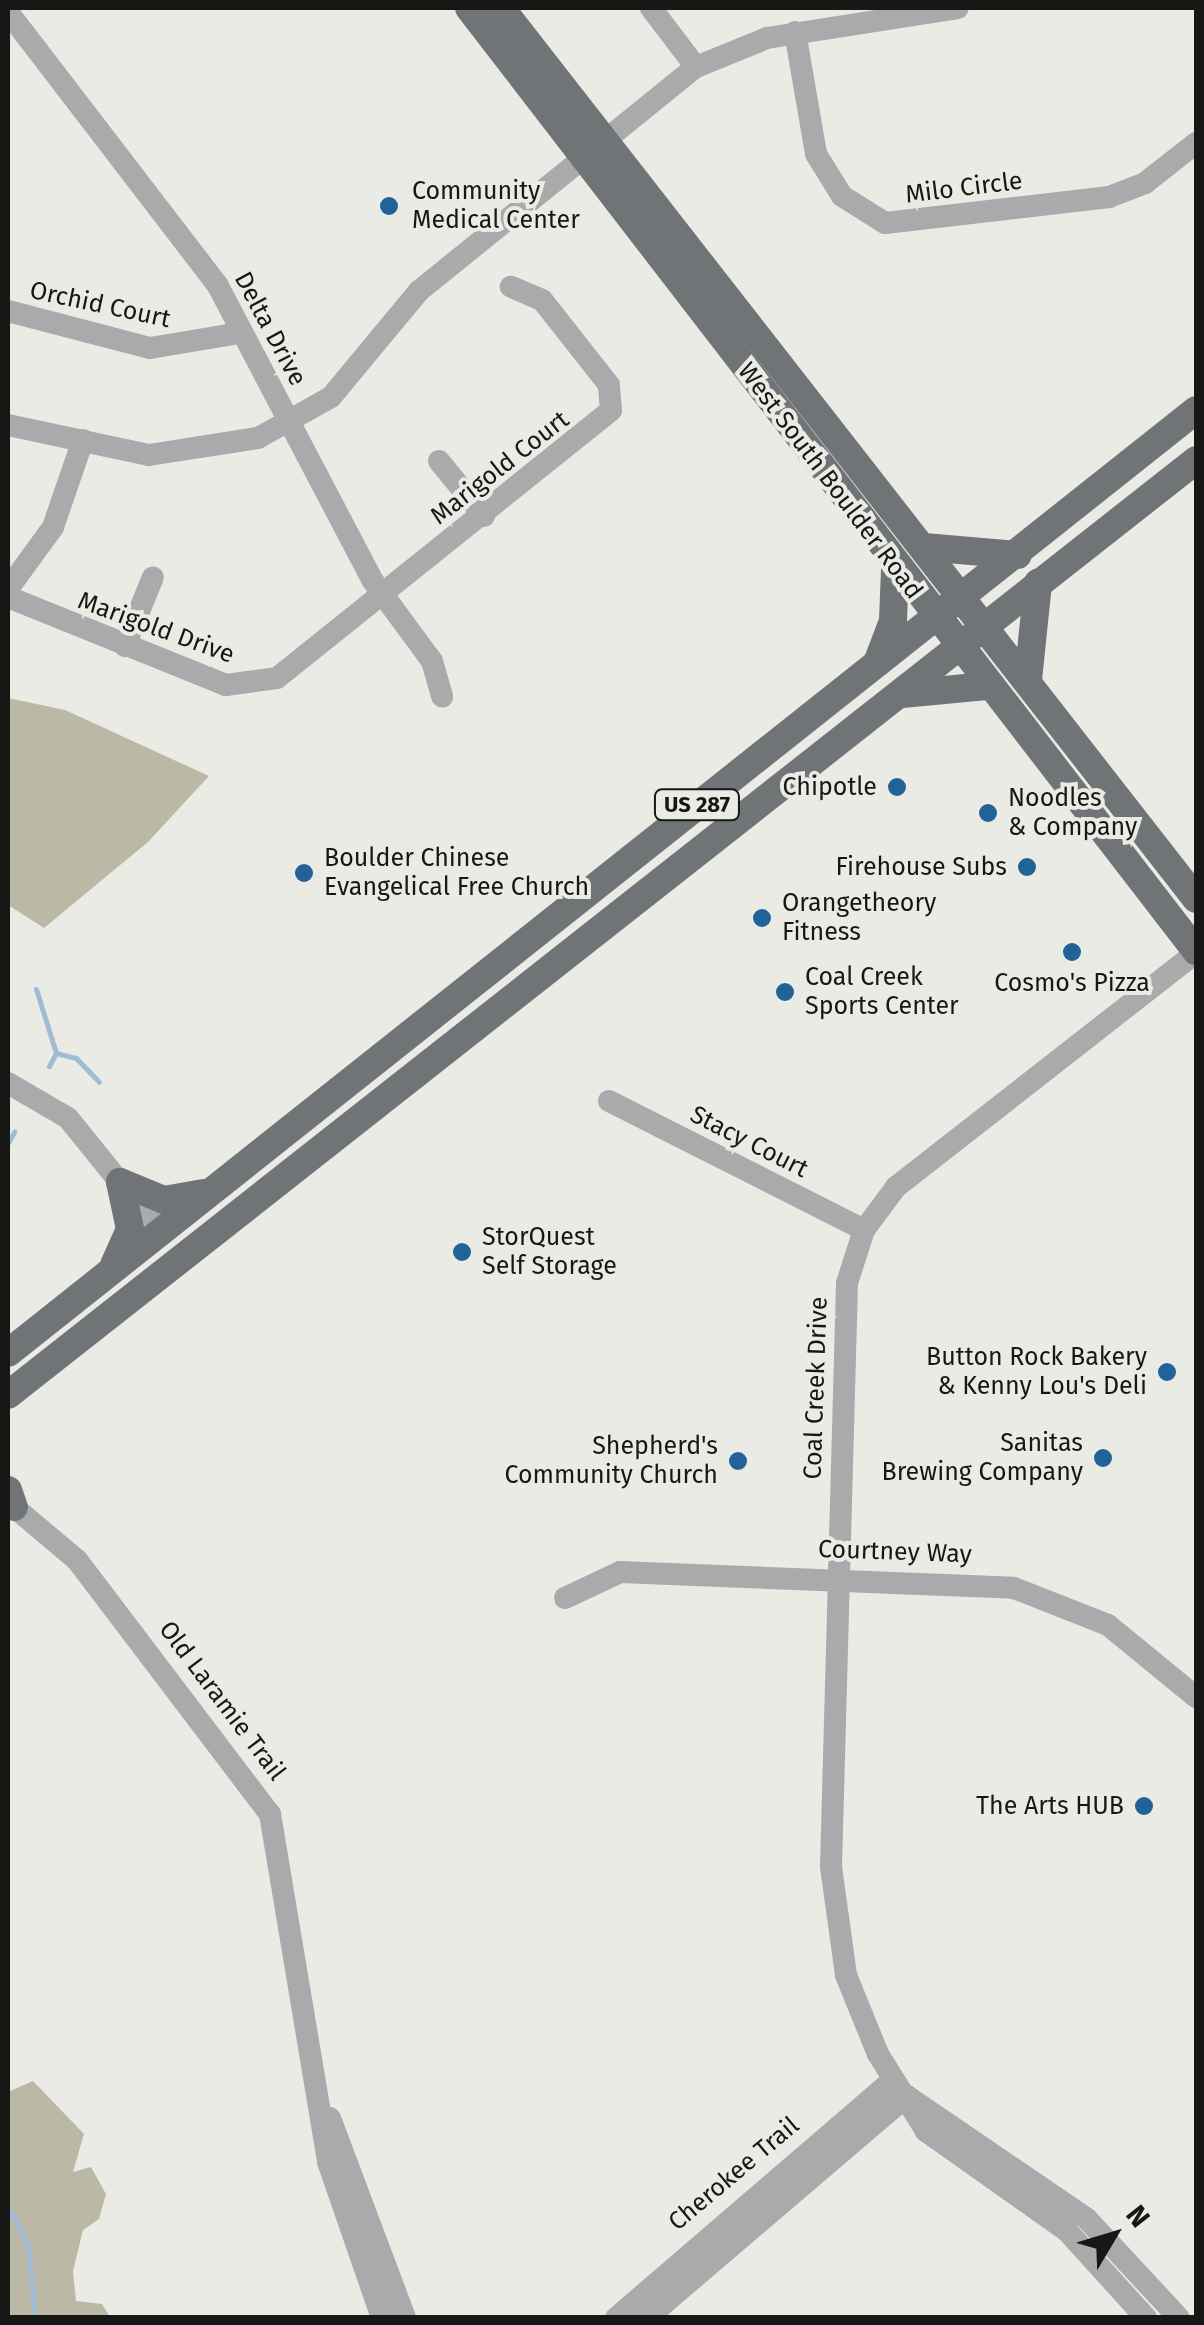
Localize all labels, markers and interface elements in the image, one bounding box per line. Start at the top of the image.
street label: Milo Circle [904,166,1024,210]
place label: Community Medical Center [412,177,580,236]
marker: Community Medical Center [376,193,402,219]
street label: Delta Drive [227,267,313,391]
street label: Orchid Court [27,275,173,335]
street label: West South Boulder Road [731,357,929,605]
street label: Marigold Court [425,405,575,531]
street label: Marigold Drive [74,586,238,670]
place label: Chipotle [783,772,877,802]
marker: Chipotle [886,776,908,798]
place label: Noodles & Company [1008,784,1137,843]
road number: US 287 [652,788,742,822]
marker: Noodles & Company [977,802,999,824]
place label: Boulder Chinese Evangelical Free Church [324,844,589,903]
place label: Firehouse Subs [836,852,1007,882]
marker: Firehouse Subs [1016,856,1038,878]
marker: Boulder Chinese Evangelical Free Church [293,862,315,884]
place label: Orangetheory Fitness [782,889,936,948]
marker: Orangetheory Fitness [751,907,773,929]
marker: Cosmo's Pizza [1061,941,1083,963]
place label: Coal Creek Sports Center [805,963,959,1022]
place label: Cosmo's Pizza [994,968,1150,998]
marker: Coal Creek Sports Center [774,981,796,1003]
street label: Stacy Court [685,1100,813,1184]
place label: StorQuest Self Storage [482,1223,617,1282]
marker: StorQuest Self Storage [451,1241,473,1263]
street label: Coal Creek Drive [798,1296,834,1480]
place label: Button Rock Bakery & Kenny Lou's Deli [926,1343,1147,1402]
marker: Button Rock Bakery & Kenny Lou's Deli [1156,1361,1178,1383]
place label: Sanitas Brewing Company [882,1429,1083,1488]
place label: Shepherd's Community Church [505,1432,718,1491]
marker: Sanitas Brewing Company [1092,1447,1114,1469]
marker: Shepherd's Community Church [727,1450,749,1472]
street label: Courtney Way [818,1534,972,1570]
street label: Old Laramie Trail [152,1615,292,1787]
place label: The Arts HUB [976,1791,1124,1821]
marker: The Arts HUB [1133,1795,1155,1817]
street label: Cherokee Trail [663,2111,805,2237]
north arrow [1064,2185,1164,2285]
text: N [1119,2199,1157,2234]

